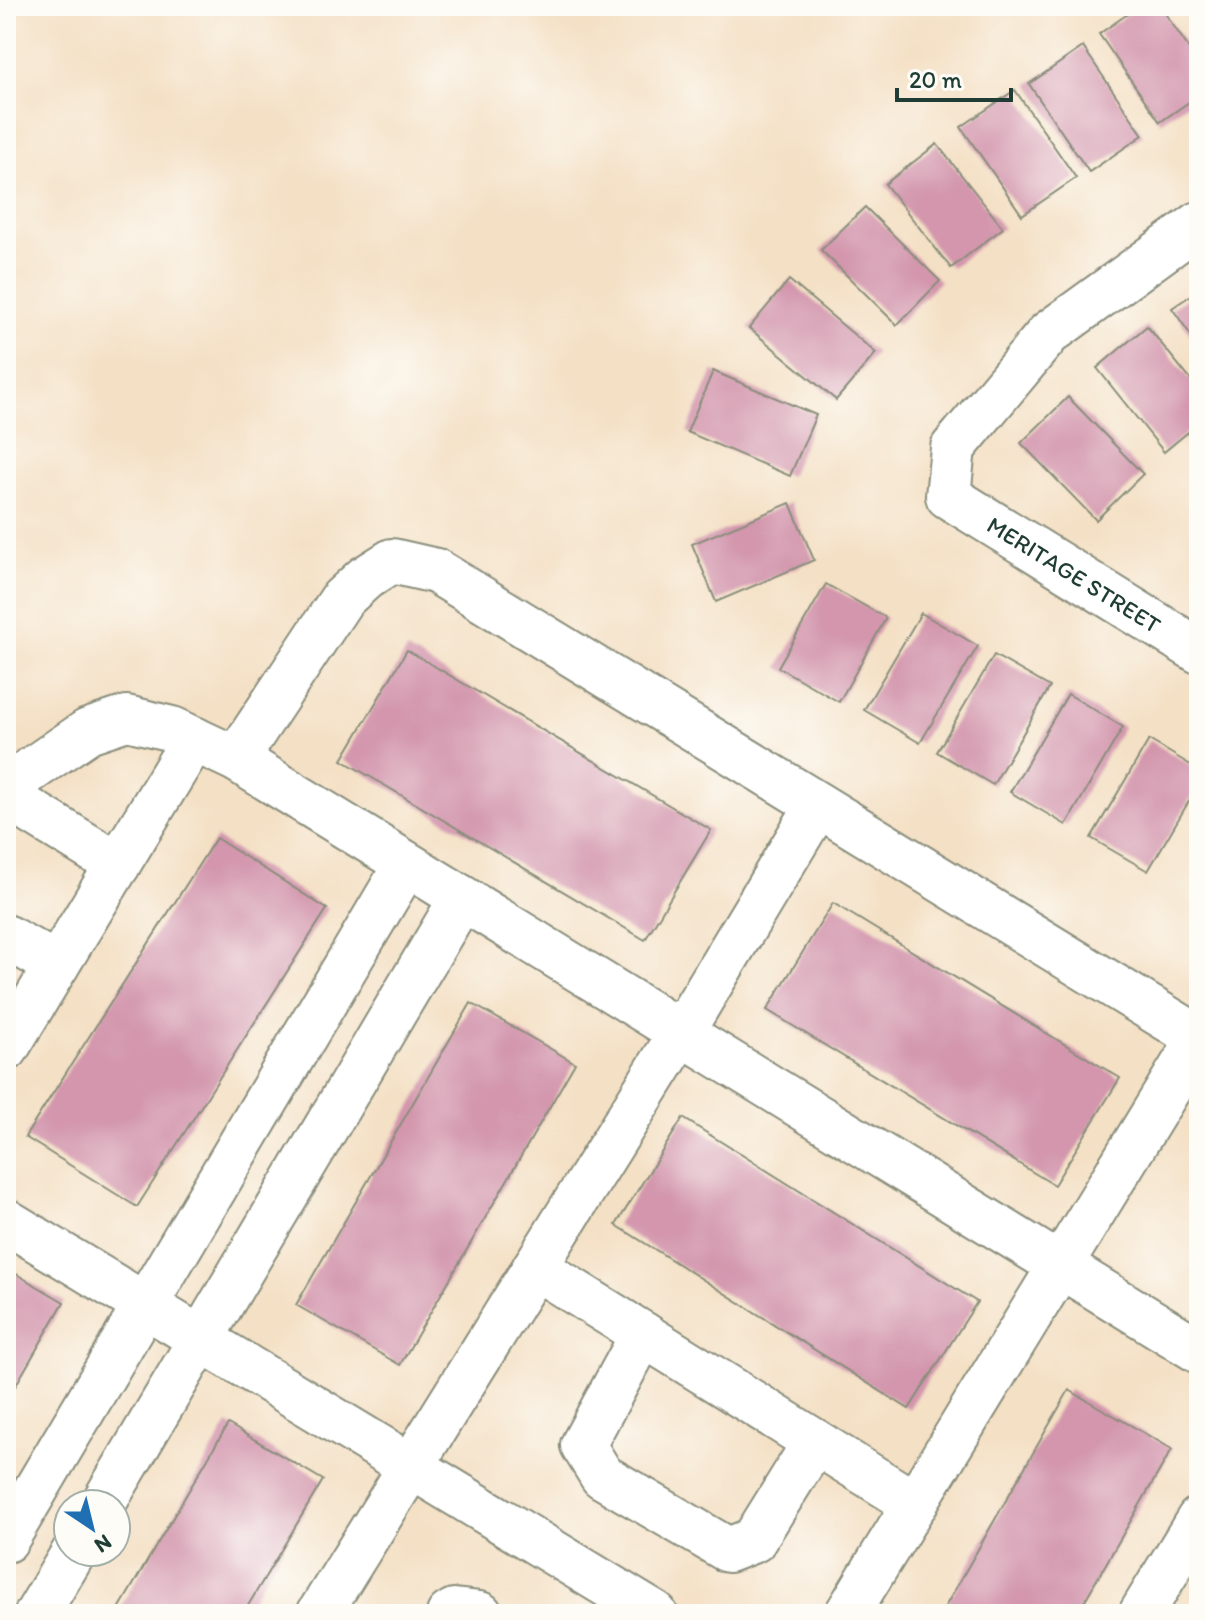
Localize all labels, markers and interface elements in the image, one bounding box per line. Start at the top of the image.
scale bar [897,52,1011,102]
text: 20 m [909,65,962,94]
street label: MERITAGE STREET [982,509,1167,639]
north arrow [52,1488,132,1568]
text: N [89,1529,117,1559]

